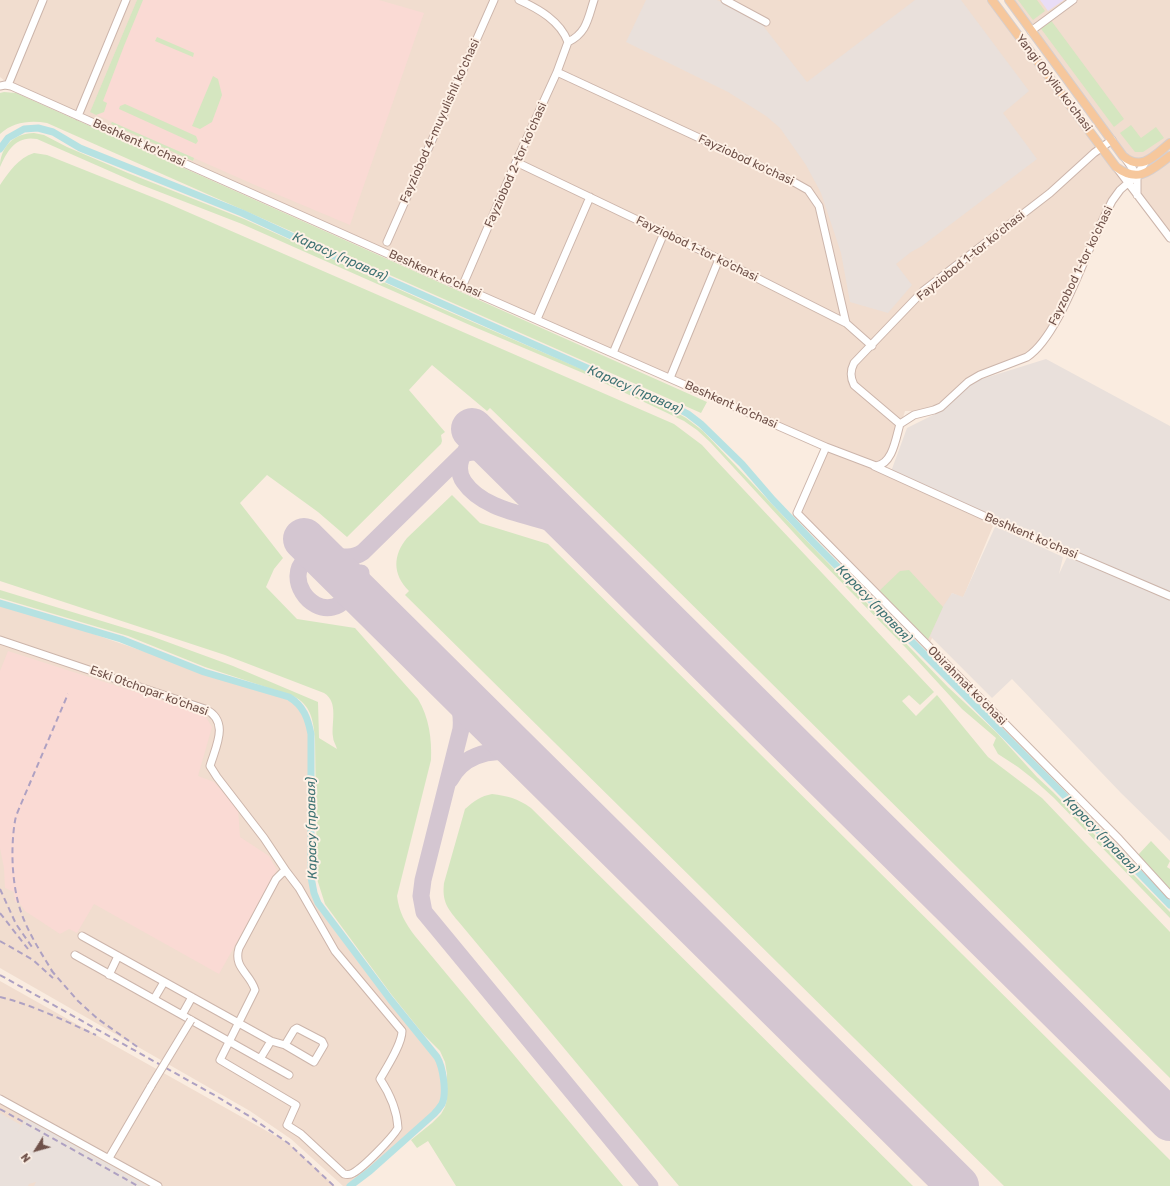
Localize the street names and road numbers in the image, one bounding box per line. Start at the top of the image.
street label: Yangi Qo'yliq ko'chasi [1013,32,1095,134]
street label: Fayziobod 4-muyulishli koʻchasi [397,37,483,205]
street label: Fayziobod 2-tor ko'chasi [482,100,550,230]
street label: Beshkent ko'chasi [90,116,188,170]
street label: Fayziobod ko'chasi [696,131,796,189]
street label: Fayzobod 1-tor ko'chasi [1046,204,1116,328]
street label: Fayziobod 1-tor koʻchasi [914,208,1028,304]
street label: Fayziobod 1-tor ko'chasi [634,213,760,285]
street label: Beshkent ko'chasi [386,247,484,301]
street label: Beshkent ko'chasi [682,378,780,432]
street label: Beshkent ko'chasi [982,510,1080,562]
street label: Obirahmat ko'chasi [925,644,1009,728]
street label: Eski Otchopar ko'chasi [88,663,210,719]

